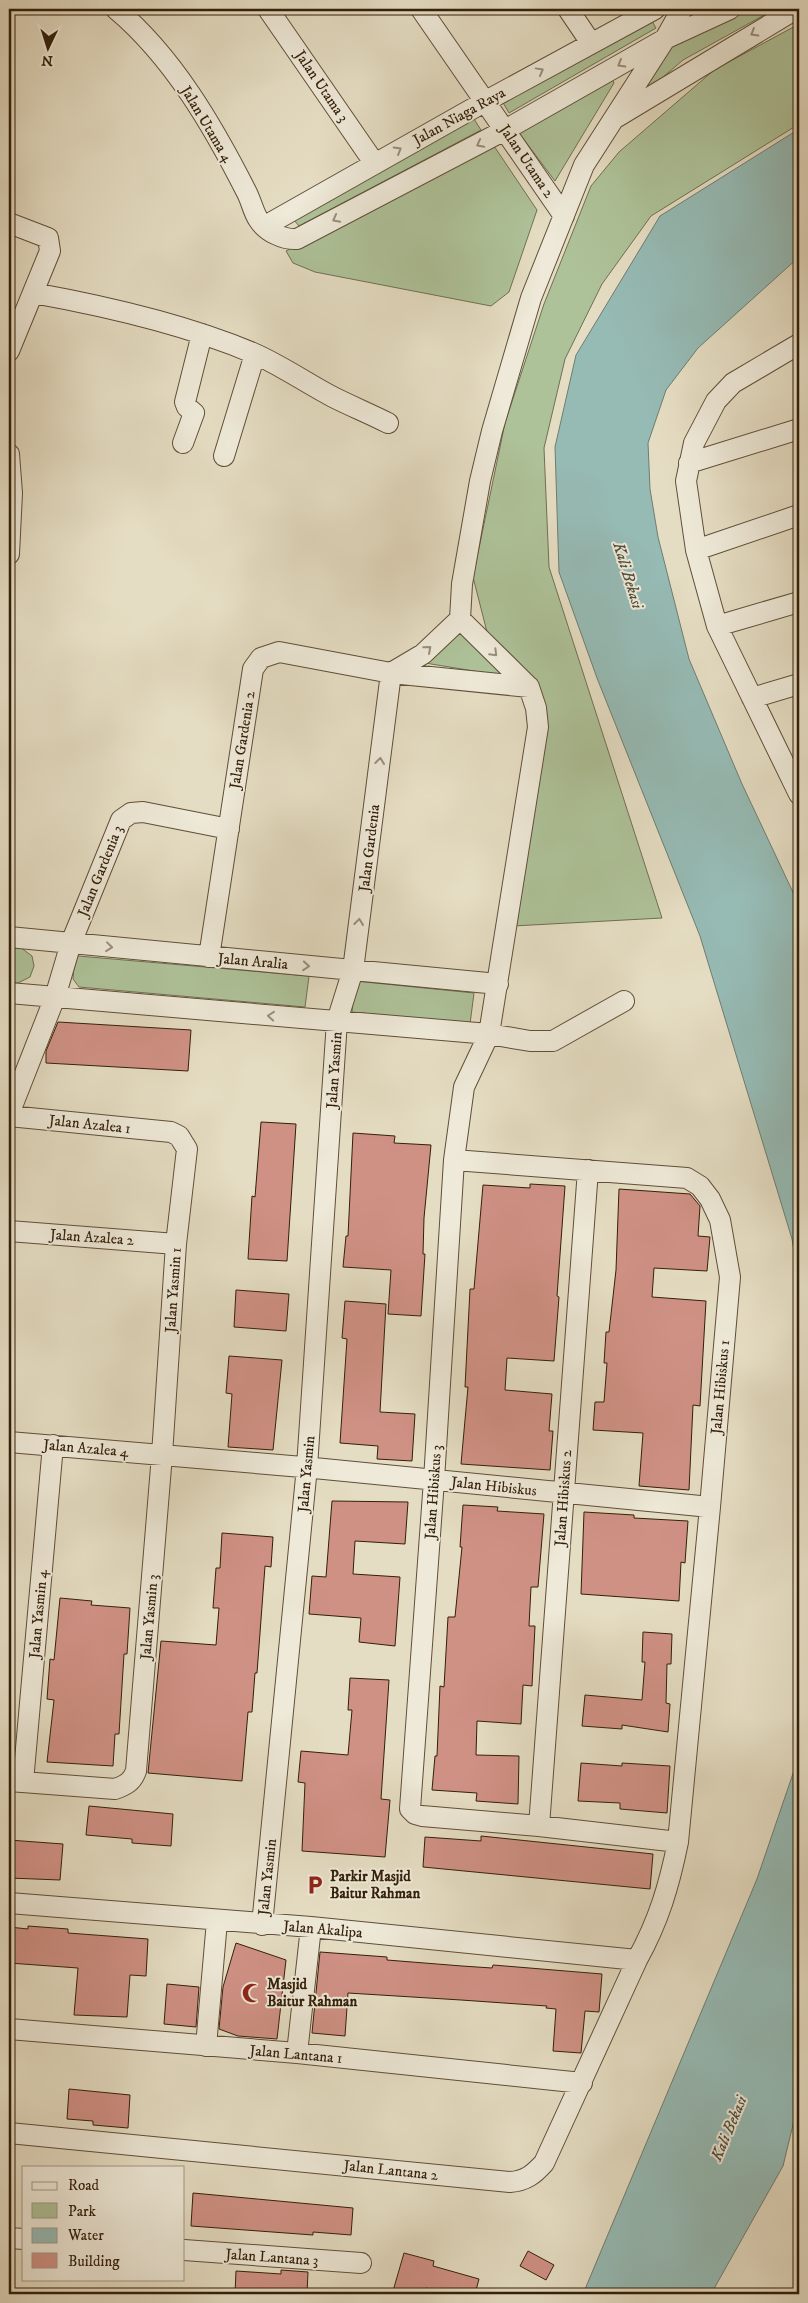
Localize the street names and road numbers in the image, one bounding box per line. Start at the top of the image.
street label: Jalan Utama 3 [289,45,353,126]
street label: Jalan Utama 4 [175,81,237,166]
street label: Jalan Niaga Raya [408,83,509,151]
street label: Jalan Utama 2 [494,119,558,202]
street label: Jalan Gardenia 2 [225,689,260,792]
street label: Jalan Gardenia [354,803,384,895]
street label: Jalan Gardenia 3 [73,823,127,922]
street label: Jalan Aralia [215,949,289,974]
street label: Jalan Yasmin [322,1031,347,1111]
street label: Jalan Azalea 1 [46,1111,132,1138]
street label: Jalan Azalea 2 [47,1225,135,1250]
street label: Jalan Yasmin 1 [161,1247,186,1335]
street label: Jalan Hibiskus 1 [707,1339,734,1437]
street label: Jalan Azalea 4 [41,1435,130,1462]
street label: Jalan Yasmin [294,1435,319,1515]
street label: Jalan Hibiskus 3 [421,1444,446,1542]
street label: Jalan Hibiskus 2 [551,1449,576,1549]
street label: Jalan Hibiskus [448,1472,538,1500]
street label: Jalan Yasmin 4 [25,1569,52,1661]
street label: Jalan Yasmin 3 [136,1574,163,1663]
street label: Jalan Yasmin [254,1838,281,1918]
street label: Jalan Akalipa [280,1916,364,1942]
street label: Jalan Lantana 1 [247,2041,343,2068]
street label: Jalan Lantana 2 [341,2156,440,2185]
street label: Jalan Lantana 3 [223,2245,319,2270]

